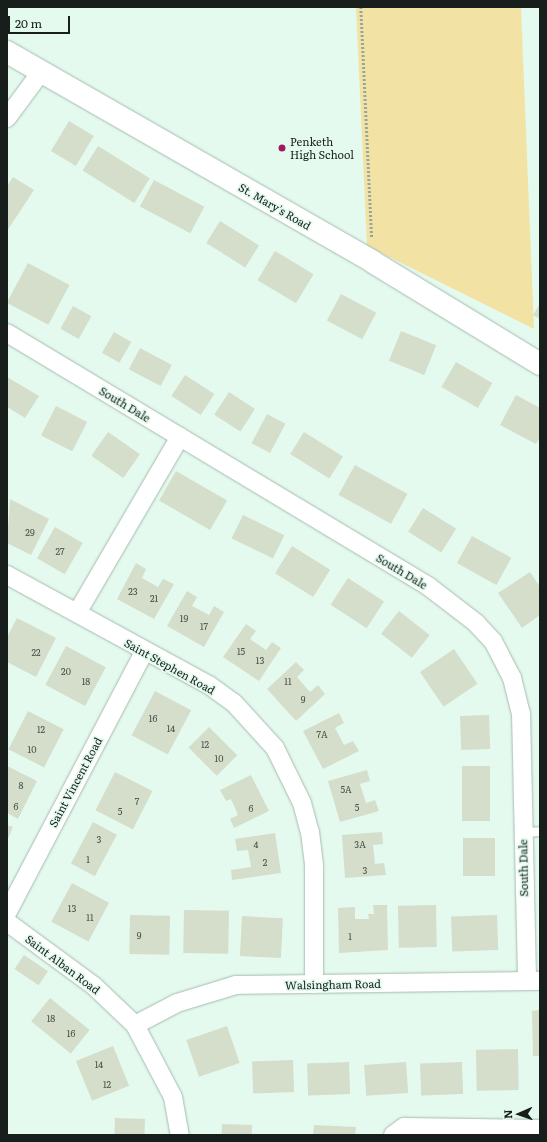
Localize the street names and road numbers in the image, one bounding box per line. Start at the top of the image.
street label: St. Mary's Road [237,180,313,232]
street label: South Dale [97,384,153,424]
street label: South Dale [374,551,430,591]
street label: Saint Stephen Road [122,636,218,696]
street label: Saint Vincent Road [46,735,104,829]
street label: South Dale [516,839,530,897]
street label: Saint Alban Road [23,932,103,996]
street label: Walsingham Road [285,977,381,991]

